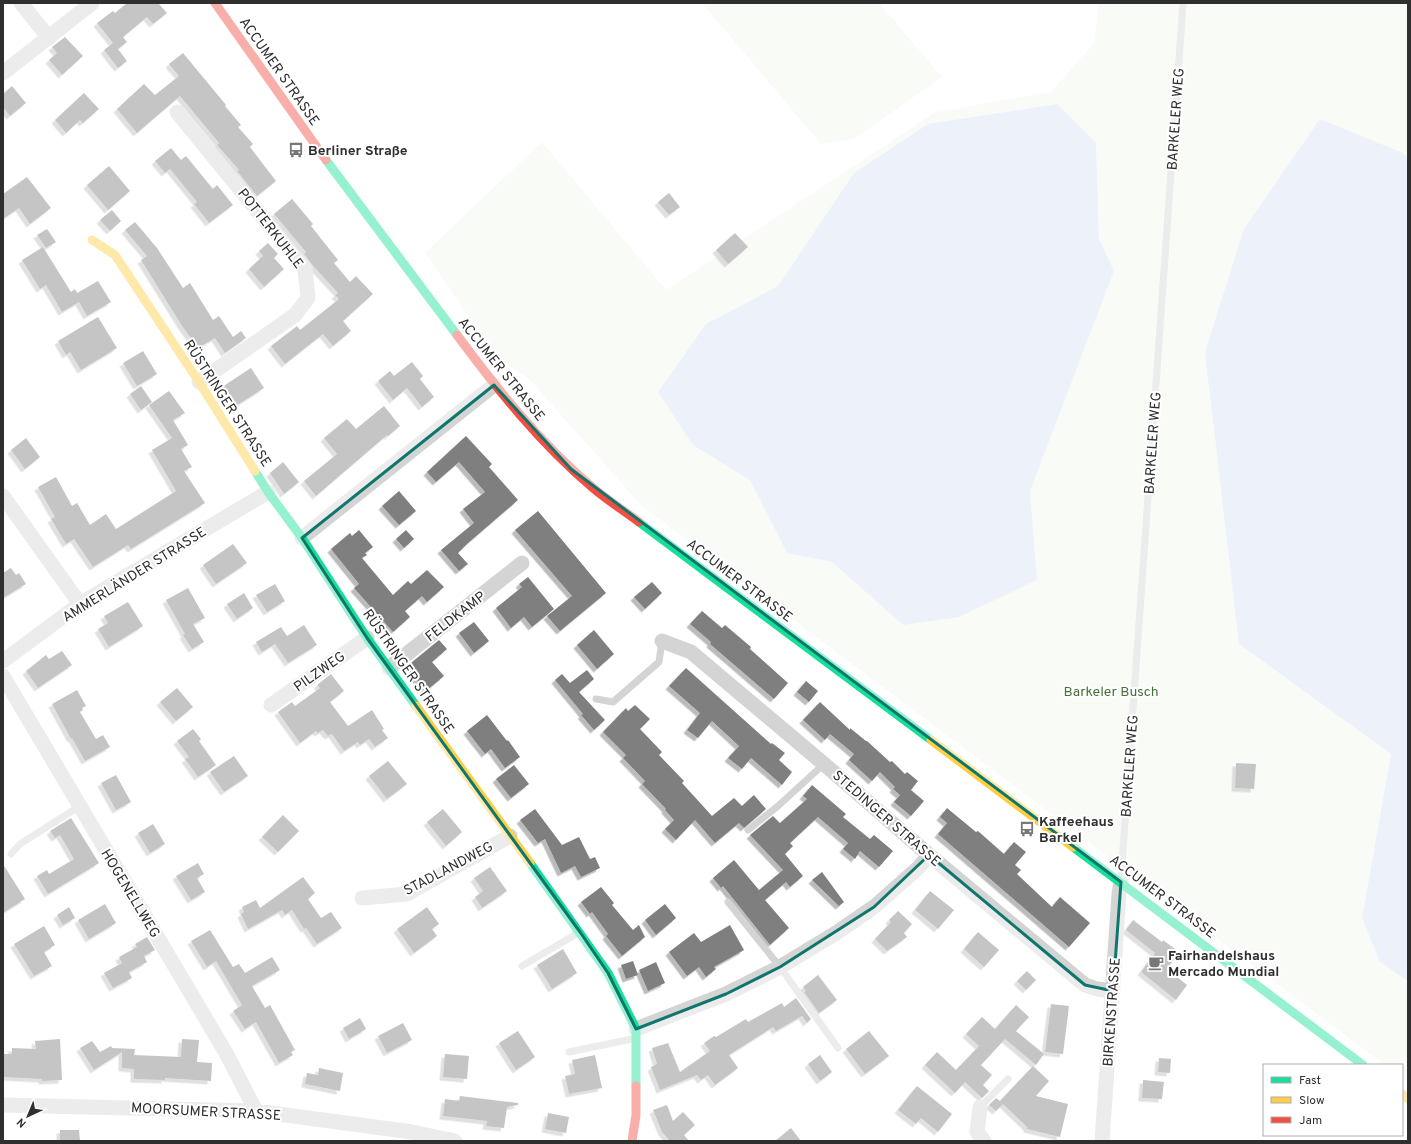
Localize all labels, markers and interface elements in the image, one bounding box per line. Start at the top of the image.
street label: ACCUMER STRASSE [235,14,322,129]
street label: BARKELER WEG [1164,67,1189,171]
bus stop icon: Berliner Straße [287,141,305,159]
place label: Berliner Straße [308,143,408,160]
street label: POTTERKUHLE [233,186,306,272]
street label: ACCUMER STRASSE [454,315,548,425]
street label: RÜSTRINGER STRASSE [179,336,275,471]
street label: BARKELER WEG [1141,391,1166,495]
street label: AMMERLÄNDER STRASSE [59,523,210,627]
street label: ACCUMER STRASSE [683,536,795,627]
street label: FELDKAMP [422,588,490,646]
street label: RÜSTRINGER STRASSE [358,606,458,737]
street label: PILZWEG [291,648,349,696]
park label: Barkeler Busch [1063,684,1159,701]
street label: BARKELER WEG [1118,714,1143,818]
street label: STEDINGER STRASSE [828,767,944,871]
place label: Kaffeehaus Barkel [1039,814,1114,847]
bus stop icon: Kaffeehaus Barkel [1018,820,1036,838]
street label: STADLANDWEG [401,839,496,900]
street label: HOGENELLWEG [97,846,163,941]
street label: ACCUMER STRASSE [1106,852,1218,943]
place label: Fairhandelshaus Mercado Mundial [1168,948,1279,981]
cafe icon: Fairhandelshaus Mercado Mundial [1147,954,1165,972]
street label: BIRKENSTRASSE [1100,957,1125,1067]
legend [1263,1064,1403,1136]
text: Fast [1299,1073,1321,1089]
text: Slow [1299,1093,1325,1109]
north arrow [8,1096,48,1136]
street label: MOORSUMER STRASSE [130,1100,281,1125]
text: Jam [1299,1113,1322,1129]
text: N [14,1115,29,1130]

